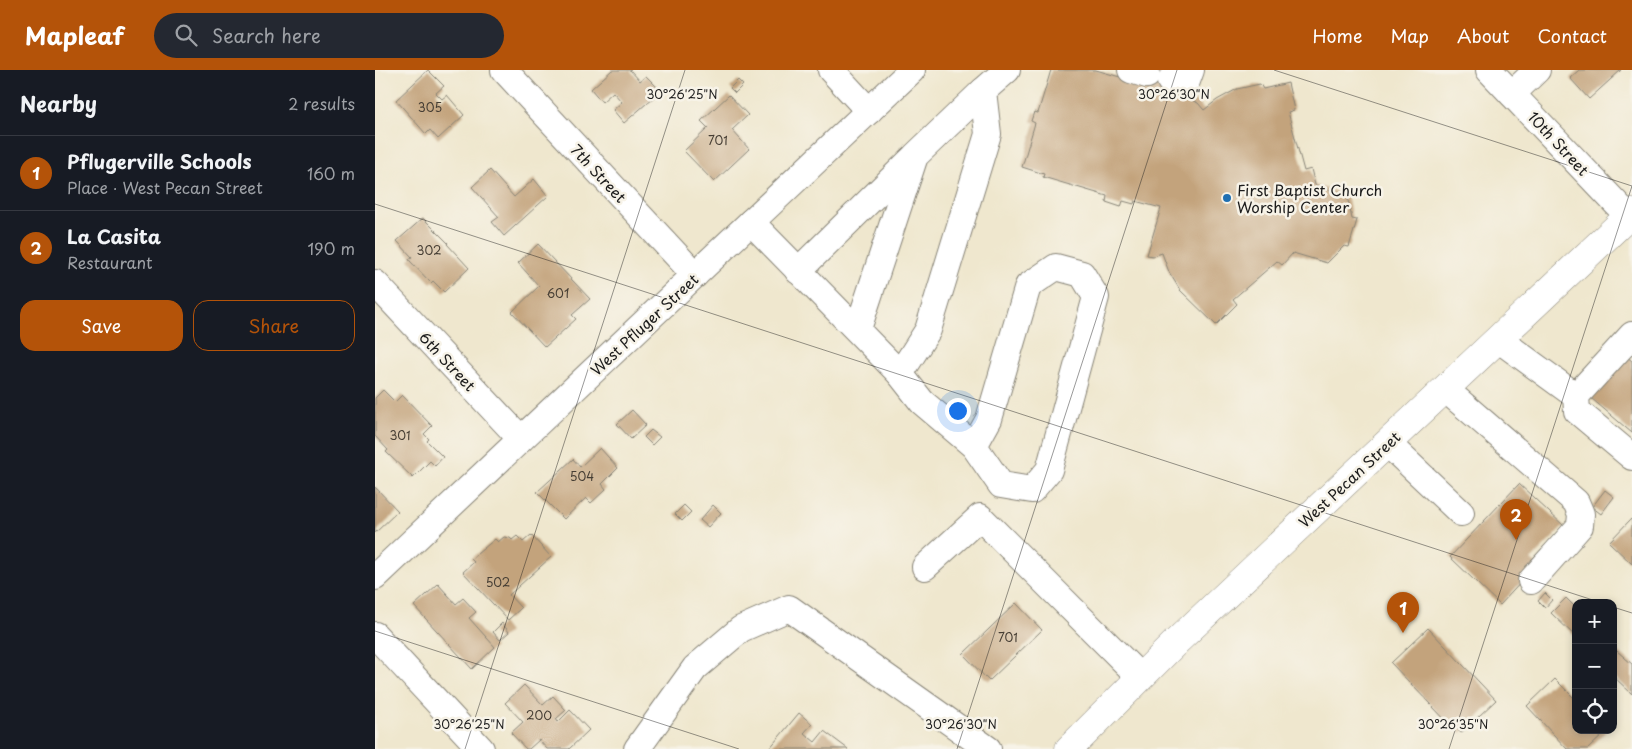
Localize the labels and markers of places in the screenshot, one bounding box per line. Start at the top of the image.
place label: First Baptist Church Worship Center [1237,178,1382,218]
marker: First Baptist Church Worship Center [1221,192,1233,204]
pin: 2 [1500,499,1532,540]
pin: 1 [1387,592,1419,633]

